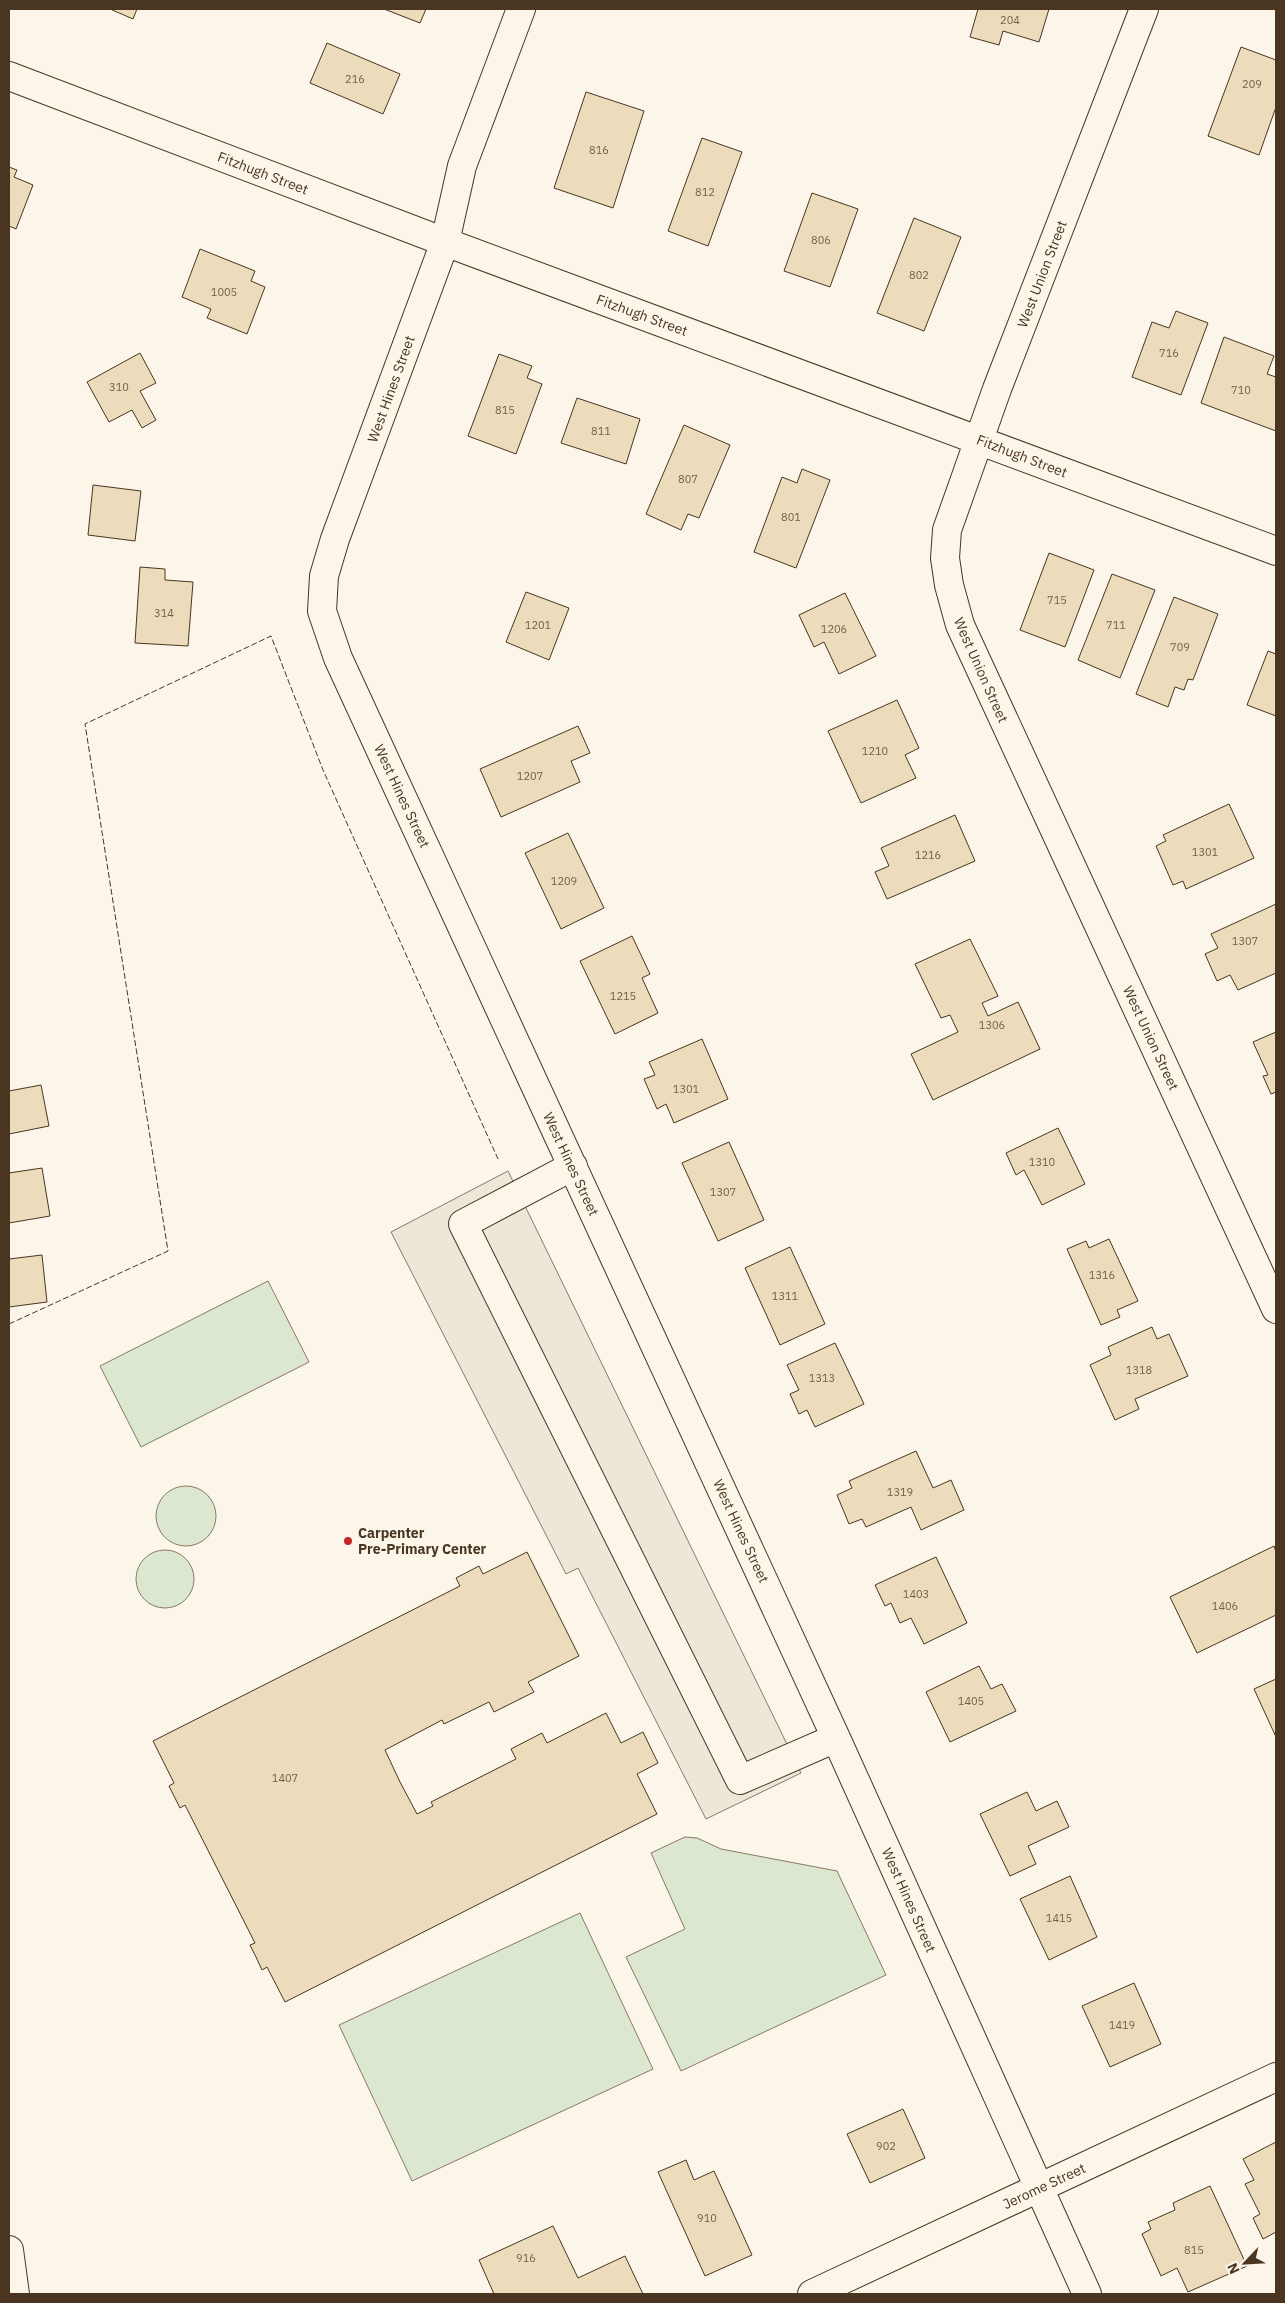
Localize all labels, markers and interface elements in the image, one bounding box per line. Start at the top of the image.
house number: 204 [1000,13,1020,27]
house number: 216 [345,72,365,86]
house number: 209 [1242,77,1262,91]
house number: 816 [589,143,609,157]
street label: Fitzhugh Street [215,147,311,199]
house number: 812 [695,185,715,199]
street label: West Union Street [1013,218,1071,330]
house number: 806 [811,233,831,247]
house number: 802 [909,268,929,282]
house number: 1005 [211,285,237,299]
street label: Fitzhugh Street [594,290,690,340]
street label: West Hines Street [363,333,419,445]
house number: 716 [1159,346,1179,360]
house number: 310 [109,380,129,394]
house number: 710 [1231,383,1251,397]
house number: 815 [495,403,515,417]
house number: 811 [591,424,611,438]
street label: Fitzhugh Street [974,430,1070,482]
house number: 807 [678,472,698,486]
house number: 801 [781,510,801,524]
house number: 715 [1047,593,1067,607]
house number: 314 [154,606,174,620]
street label: West Union Street [950,615,1012,725]
house number: 1201 [525,618,552,632]
house number: 711 [1106,618,1126,632]
house number: 1206 [821,622,847,636]
house number: 709 [1170,640,1190,654]
street label: West Hines Street [370,741,434,851]
house number: 1210 [862,744,888,758]
house number: 1207 [517,769,543,783]
house number: 1301 [1192,845,1219,859]
house number: 1216 [915,848,941,862]
house number: 1209 [551,874,577,888]
house number: 1307 [1232,934,1258,948]
street label: West Union Street [1119,983,1183,1093]
house number: 1215 [610,989,636,1003]
house number: 1306 [979,1018,1005,1032]
house number: 1301 [673,1082,700,1096]
street label: West Hines Street [539,1109,603,1219]
house number: 1310 [1029,1155,1055,1169]
house number: 1307 [710,1185,736,1199]
house number: 1316 [1089,1268,1115,1282]
house number: 1311 [772,1289,799,1303]
house number: 1318 [1126,1363,1152,1377]
house number: 1313 [809,1371,835,1385]
street label: West Hines Street [709,1476,773,1586]
house number: 1319 [887,1485,913,1499]
place label: Carpenter Pre-Primary Center [358,1524,486,1558]
marker: Carpenter Pre-Primary Center [342,1535,354,1547]
house number: 1403 [903,1587,929,1601]
house number: 1406 [1212,1599,1238,1613]
house number: 1405 [958,1694,984,1708]
house number: 1407 [272,1771,298,1785]
street label: West Hines Street [878,1845,940,1955]
house number: 1415 [1046,1911,1072,1925]
house number: 1419 [1109,2018,1135,2032]
house number: 902 [876,2139,896,2153]
street label: Jerome Street [1000,2159,1088,2213]
house number: 910 [697,2211,717,2225]
north arrow [1220,2238,1270,2288]
house number: 815 [1184,2243,1204,2257]
house number: 916 [516,2251,536,2265]
text: N [1223,2260,1244,2277]

